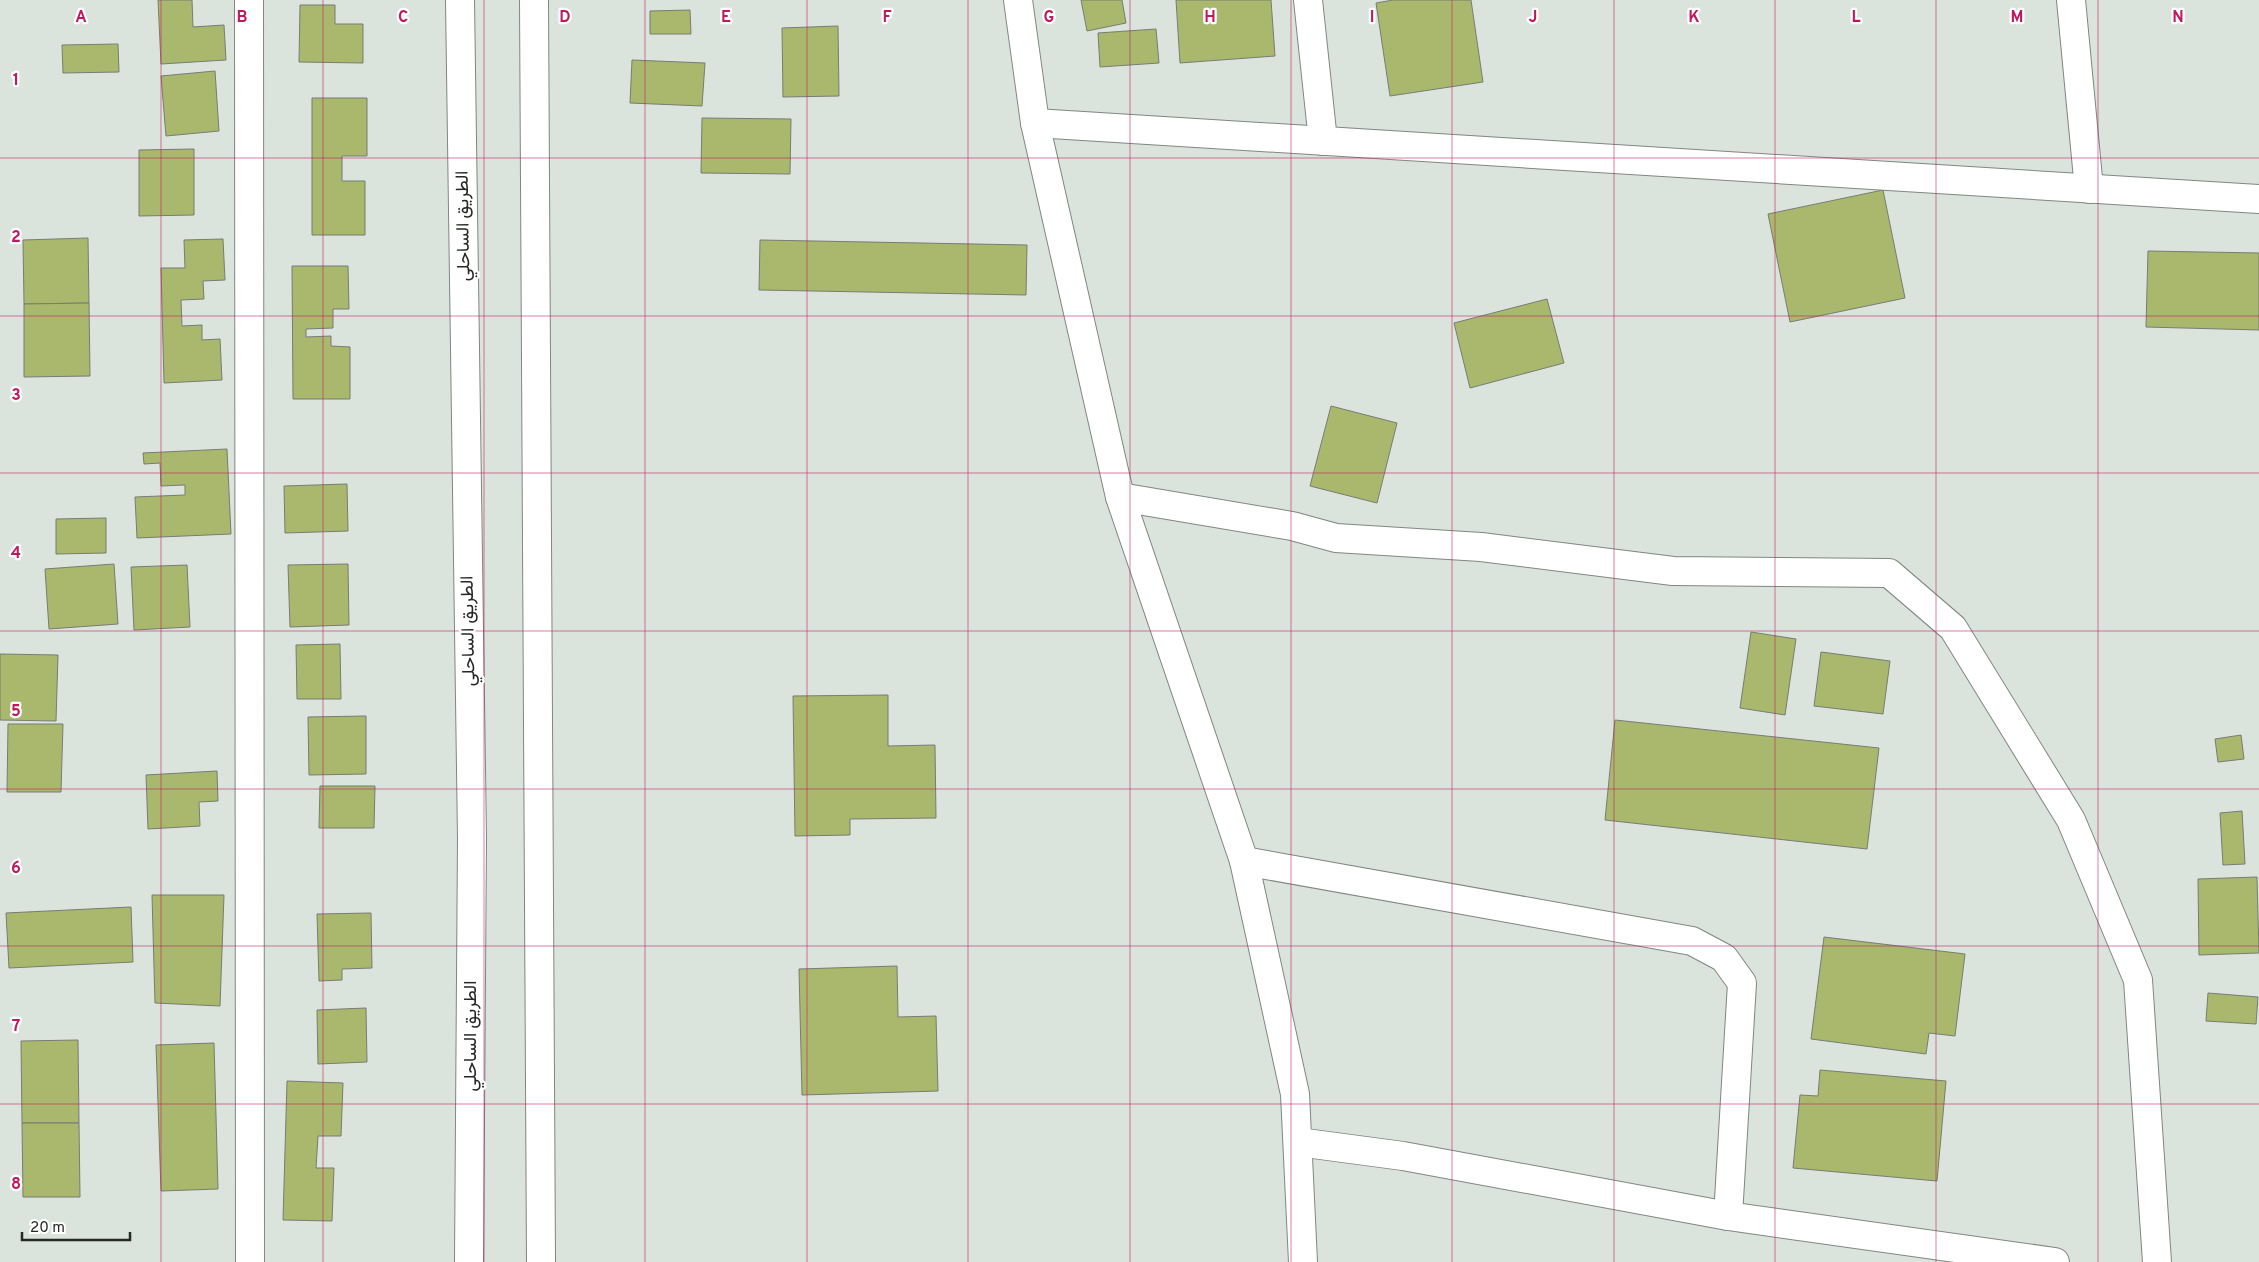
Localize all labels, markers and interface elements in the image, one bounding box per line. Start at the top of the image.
text: A [75,8,87,28]
text: B [236,8,248,28]
text: C [398,8,408,28]
text: D [559,8,571,28]
text: E [721,8,731,28]
text: F [882,8,892,28]
text: G [1044,8,1054,28]
text: H [1204,8,1216,28]
text: I [1370,8,1374,28]
text: J [1529,8,1537,28]
text: K [1688,8,1700,28]
text: L [1851,8,1861,28]
text: M [2011,8,2023,28]
text: N [2172,8,2184,28]
text: 1 [13,71,19,91]
street label: الطريق الساحلي [452,170,478,282]
text: 2 [11,228,21,248]
text: 3 [11,386,21,406]
text: 4 [11,544,21,564]
street label: الطريق الساحلي [457,575,483,687]
text: 5 [11,702,21,722]
text: 6 [11,859,21,879]
street label: الطريق الساحلي [460,981,485,1091]
text: 7 [12,1017,20,1037]
text: 8 [11,1175,21,1195]
scale bar [22,1210,130,1242]
text: 20 m [30,1219,65,1238]

